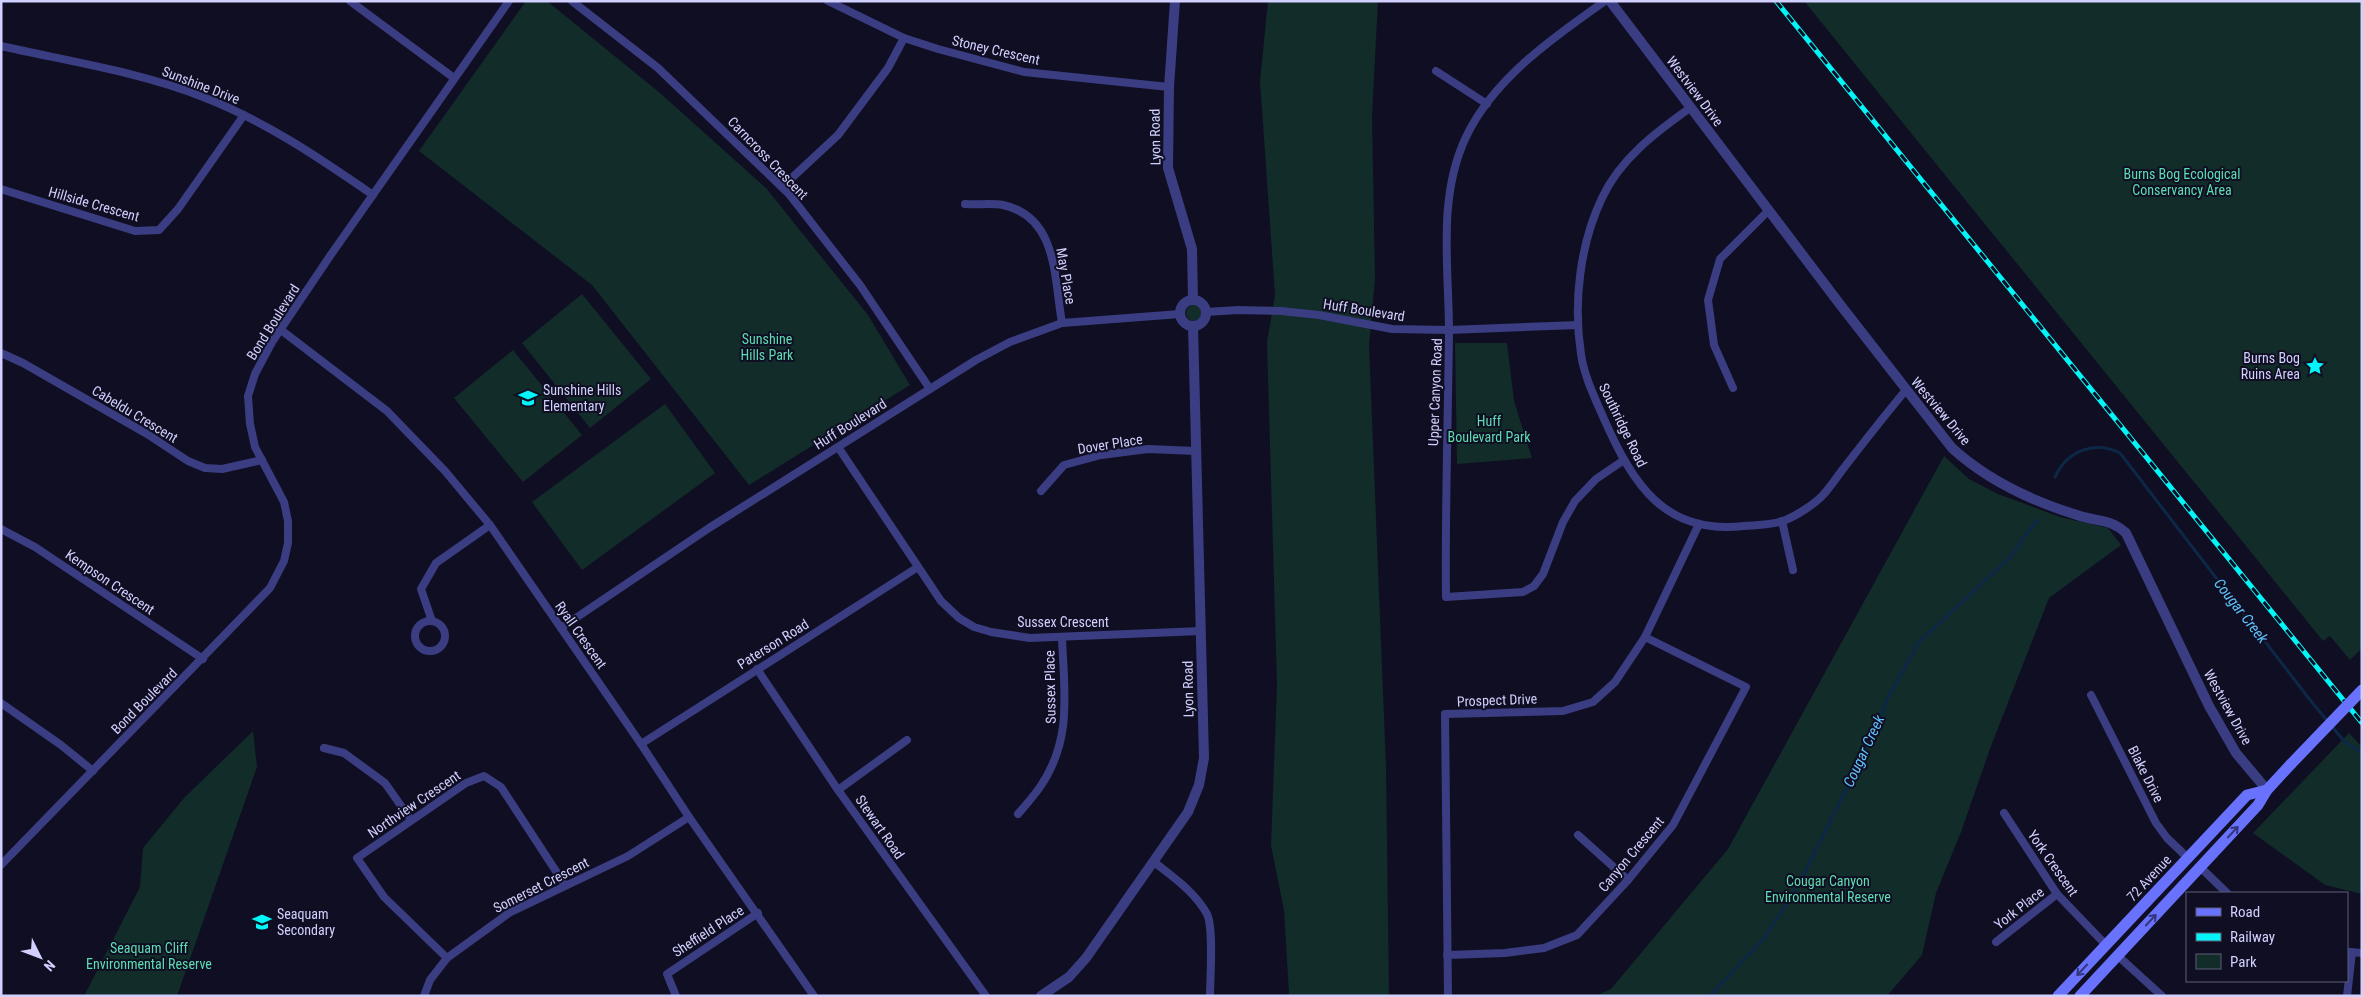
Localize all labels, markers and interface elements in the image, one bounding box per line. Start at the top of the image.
street label: Stoney Crescent [951,32,1041,68]
street label: Westview Drive [1663,53,1727,130]
street label: Sunshine Drive [160,63,242,107]
street label: Lyon Road [1147,109,1163,165]
street label: Carncross Crescent [725,113,811,203]
park label: Burns Bog Ecological Conservancy Area [2124,166,2240,198]
street label: Hillside Crescent [47,183,141,225]
street label: May Place [1053,247,1079,306]
street label: Bond Boulevard [243,281,303,363]
street label: Huff Boulevard [1322,296,1406,324]
park label: Sunshine Hills Park [741,331,794,363]
street label: Upper Canyon Road [1425,338,1445,446]
place label: Burns Bog Ruins Area [2241,350,2300,382]
place icon: Burns Bog Ruins Area [2304,355,2326,377]
street label: Westview Drive [1908,374,1974,448]
street label: Southridge Road [1596,381,1650,469]
street label: Cabeldu Crescent [89,382,181,446]
place label: Sunshine Hills Elementary [543,382,621,414]
school or university icon: Sunshine Hills Elementary [517,387,539,409]
street label: Huff Boulevard [811,395,889,453]
park label: Huff Boulevard Park [1448,413,1531,445]
street label: Dover Place [1076,431,1144,457]
street label: Kempson Crescent [62,546,158,618]
water label: Cougar Creek [2210,575,2272,647]
street label: Ryall Crescent [552,598,610,672]
street label: Sussex Crescent [1017,614,1109,630]
street label: Paterson Road [734,616,812,672]
street label: Sussex Place [1041,650,1059,724]
street label: Lyon Road [1180,661,1196,717]
street label: Bond Boulevard [108,665,180,737]
street label: Westview Drive [2201,667,2255,748]
street label: Prospect Drive [1456,691,1538,709]
water label: Cougar Creek [1840,712,1889,790]
street label: Blake Drive [2125,743,2167,805]
street label: Northview Crescent [365,767,463,841]
street label: Stewart Road [852,792,908,862]
street label: Canyon Crescent [1595,813,1667,895]
one-way arrow [2227,825,2239,838]
street label: York Crescent [2024,827,2082,899]
street label: 72 Avenue [2124,851,2175,904]
street label: Somerset Crescent [491,854,591,916]
park label: Cougar Canyon Environmental Reserve [1765,873,1891,905]
street label: York Place [1991,883,2047,932]
legend [2186,892,2348,982]
street label: Sheffield Place [669,902,747,960]
text: Road [2230,903,2260,921]
place label: Seaquam Secondary [277,906,335,938]
school or university icon: Seaquam Secondary [251,911,273,933]
one-way arrow [2146,913,2157,926]
text: Railway [2230,928,2275,946]
north arrow [15,932,65,982]
park label: Seaquam Cliff Environmental Reserve [86,940,212,972]
text: Park [2230,953,2257,971]
text: N [41,957,58,974]
one-way arrow [2076,964,2088,977]

